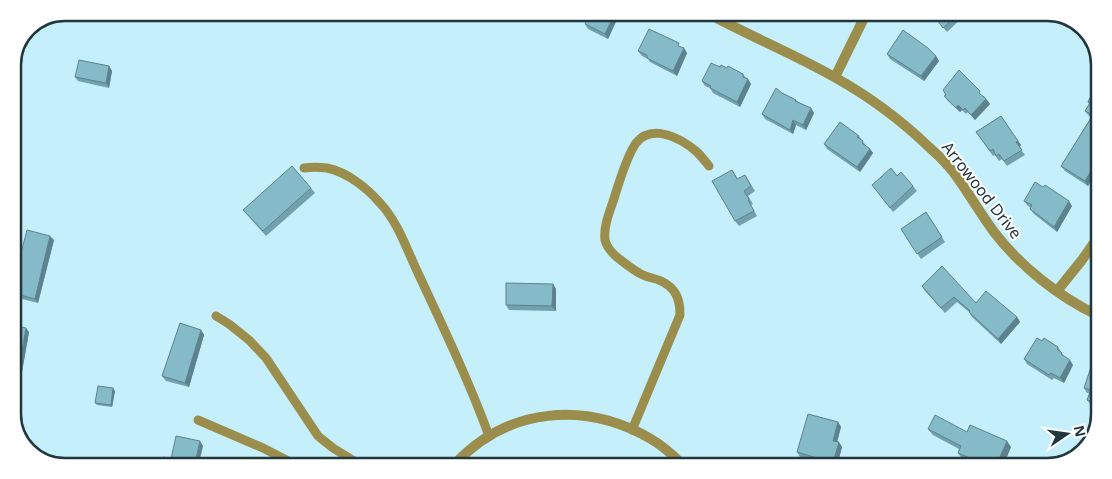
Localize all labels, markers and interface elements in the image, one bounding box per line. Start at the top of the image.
street label: Arrowood Drive [937,137,1027,243]
north arrow [1042,409,1092,459]
text: N [1070,423,1091,439]

